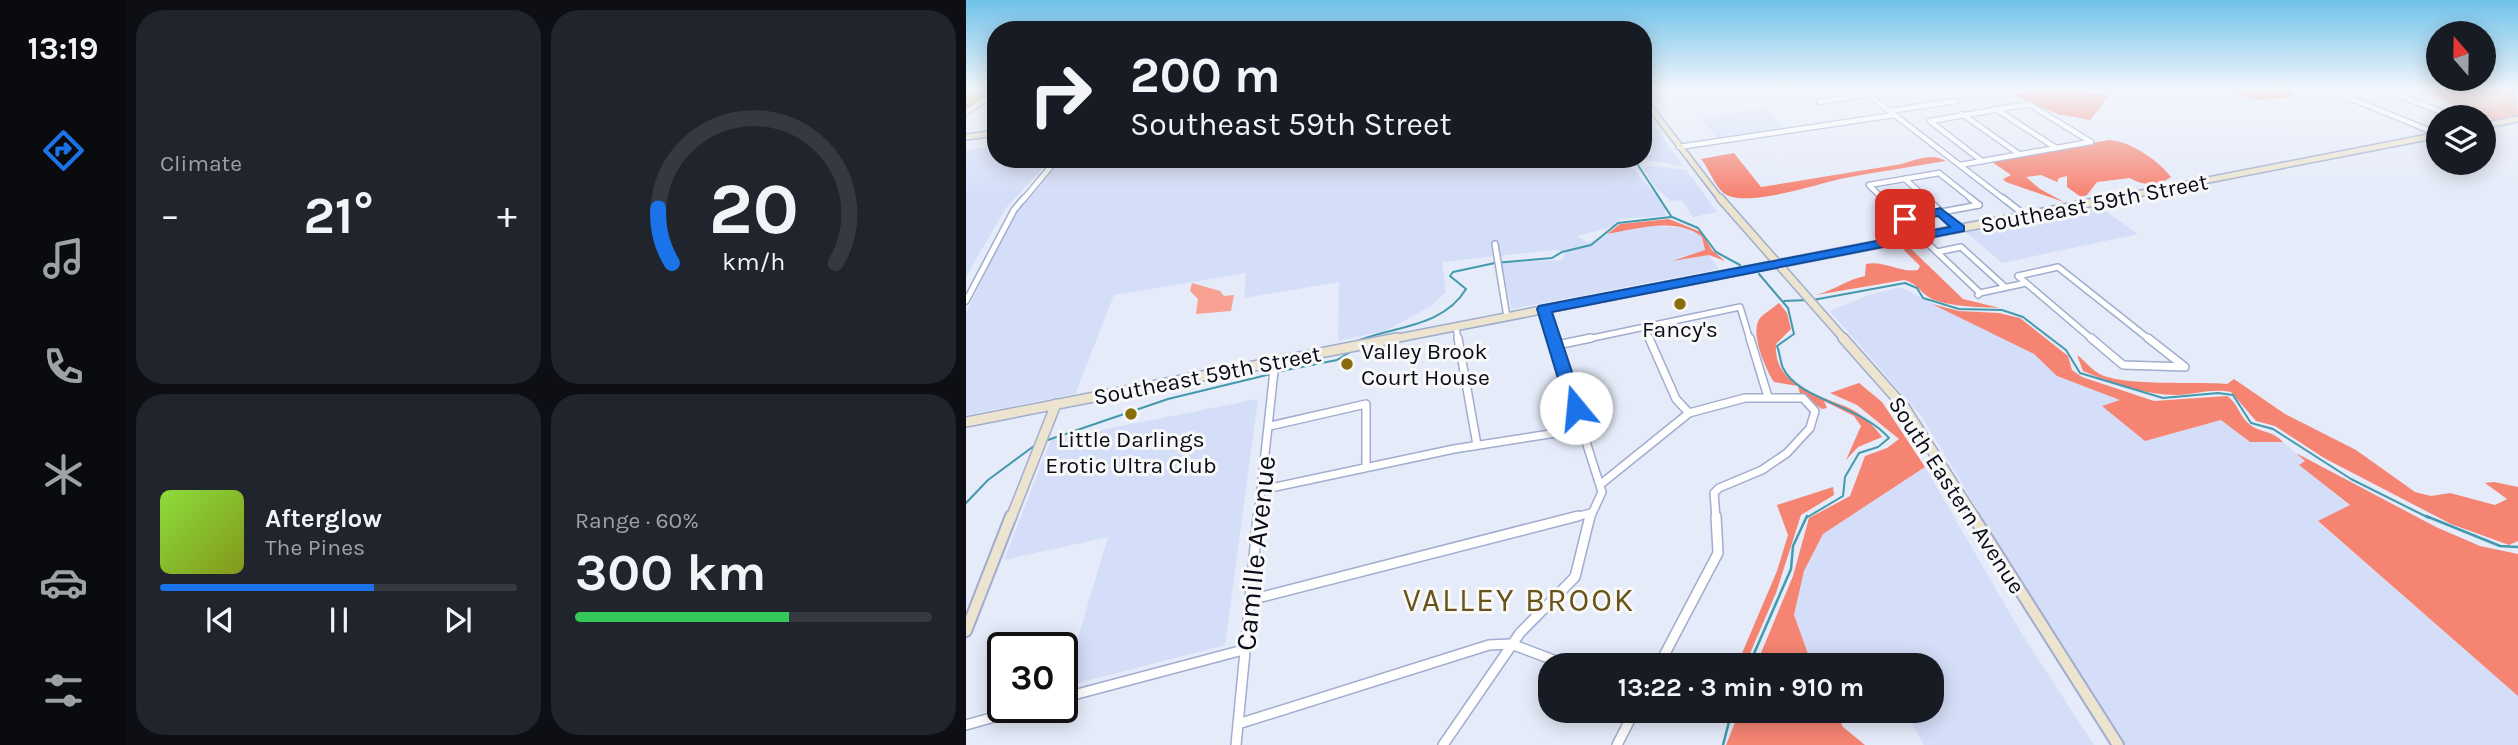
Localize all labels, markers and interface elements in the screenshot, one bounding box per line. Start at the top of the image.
north arrow [2426,21,2496,91]
map controls [2426,21,2496,175]
text: 13:19 [28,30,98,67]
text: 200 m [1130,47,1281,104]
icon: right [1015,49,1106,140]
button: layers [2426,105,2496,175]
text: Southeast 59th Street [1130,106,1451,143]
icon: directions [39,126,88,175]
text: Climate [160,150,242,177]
text: 20 [708,166,799,251]
street label: Southeast 59th Street [1978,168,2210,239]
text: 21° [303,185,374,246]
pin [1875,189,1935,249]
text: − [160,193,180,238]
text: + [497,193,517,238]
icon: arrive [1886,200,1924,238]
icon: music [39,234,88,283]
text: km/h [722,247,785,276]
marker: Fancy's [1672,296,1688,312]
place label: Fancy's [1642,316,1718,343]
place label: Valley Brook Court House [1361,338,1490,391]
street label: Southeast 59th Street [1091,340,1323,411]
icon: phone [39,342,88,391]
marker: Valley Brook Court House [1339,356,1355,372]
position arrow [1539,371,1613,445]
street label: South Eastern Avenue [1883,392,2031,599]
marker: Little Darlings Erotic Ultra Club [1123,406,1139,422]
place label: Little Darlings Erotic Ultra Club [1045,426,1217,479]
icon: climate [39,450,88,499]
street label: Camille Avenue [1229,454,1282,652]
text: Afterglow [265,503,382,534]
text: Range · 60% [575,507,699,534]
text: The Pines [265,534,365,561]
text: 300 km [575,542,766,603]
icon: car [39,558,88,607]
district label: VALLEY BROOK [1403,582,1635,619]
icon: previous [201,601,239,639]
icon: pause [320,601,358,639]
icon: next [439,601,477,639]
speed limit sign: 30 [987,632,1078,723]
icon: filters [39,666,88,715]
text: 13:22 · 3 min · 910 m [1618,672,1864,703]

